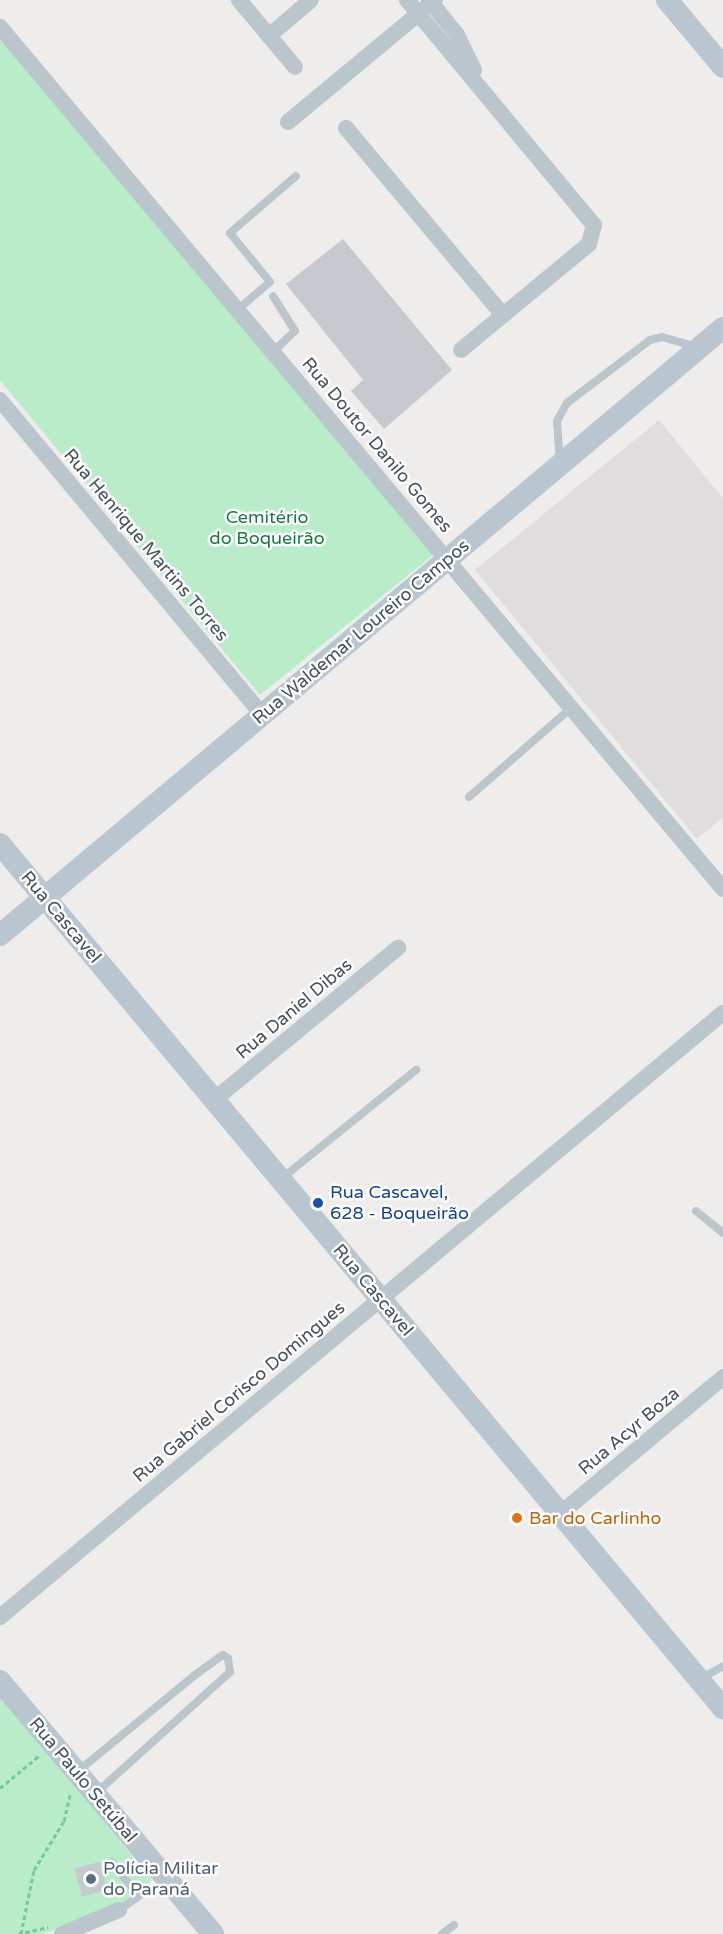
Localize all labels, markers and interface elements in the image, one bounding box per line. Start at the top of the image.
street label: Rua Doutor Danilo Gomes [297,353,457,537]
street label: Rua Henrique Martins Torres [59,444,233,646]
park label: Cemitério do Boqueirão [209,507,325,550]
street label: Rua Waldemar Loureiro Campos [248,535,474,729]
street label: Rua Cascavel [16,867,106,967]
street label: Rua Daniel Dibas [232,954,356,1064]
place label: Rua Cascavel, 628 - Boqueirão [330,1182,469,1224]
marker: Rua Cascavel, 628 - Boqueirão [311,1196,325,1210]
street label: Rua Cascavel [328,1240,418,1340]
street label: Rua Gabriel Corisco Domingues [129,1297,349,1487]
street label: Rua Acyr Boza [574,1383,684,1479]
place label: Bar do Carlinho [529,1507,661,1529]
marker: Bar do Carlinho [510,1511,524,1525]
street label: Rua Paulo Setúbal [24,1713,142,1847]
place label: Polícia Militar do Paraná [103,1858,218,1900]
marker: Polícia Militar do Paraná [84,1872,98,1886]

